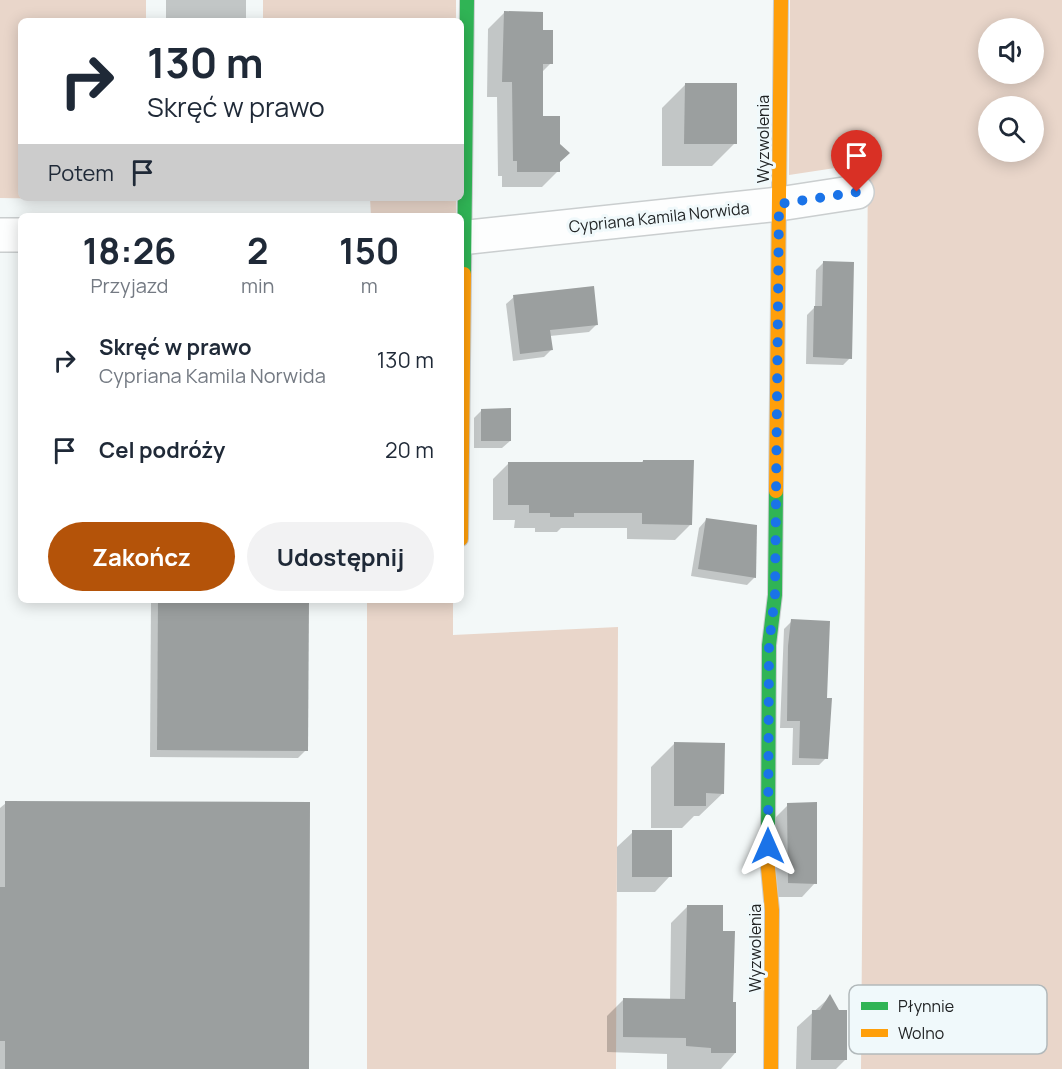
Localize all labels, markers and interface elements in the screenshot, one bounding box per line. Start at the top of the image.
map controls [978,18,1044,162]
button: sound [978,18,1044,84]
text: 130 m [147,33,264,91]
icon: right [48,42,126,120]
text: Skręć w prawo [147,88,325,125]
street label: Wyzwolenia [752,95,774,183]
button: search [978,96,1044,162]
pin [831,130,882,192]
icon: arrive [840,139,873,172]
icon: arrive [126,156,159,189]
text: Potem [48,158,114,188]
street label: Cypriana Kamila Norwida [568,197,750,237]
text: 18:26 [82,226,176,275]
text: 2 [247,226,268,275]
text: 150 [339,226,400,275]
text: Przyjazd [91,272,168,299]
text: min [241,272,274,299]
text: m [361,272,378,299]
text: Skręć w prawo [99,332,252,362]
icon: right [48,344,81,377]
text: 130 m [377,345,434,375]
text: Cypriana Kamila Norwida [99,362,326,389]
icon: arrive [48,434,81,467]
text: Cel podróży [99,435,225,465]
text: 20 m [385,435,434,465]
button: Zakończ [48,522,235,591]
button: Udostępnij [247,522,434,591]
position arrow [736,814,800,878]
street label: Wyzwolenia [744,904,766,992]
legend [849,985,1047,1054]
text: Płynnie [898,995,954,1017]
text: Wolno [898,1022,944,1044]

